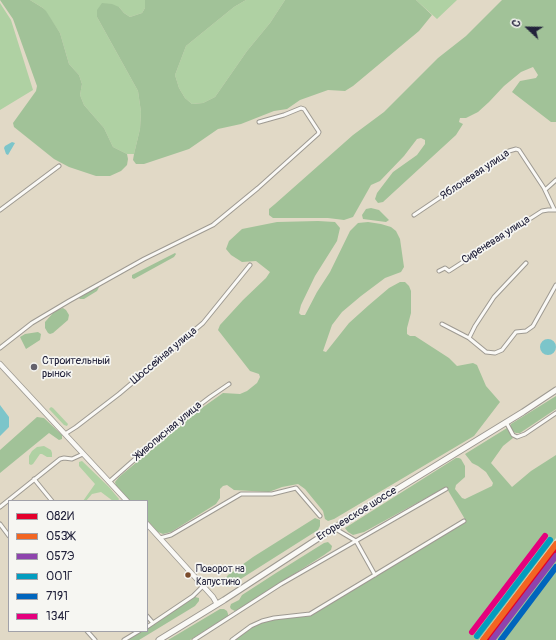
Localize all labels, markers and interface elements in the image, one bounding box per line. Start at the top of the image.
north arrow [508,8,548,48]
text: С [509,18,524,29]
street label: Яблоневая улица [438,147,512,203]
street label: Сиреневая улица [459,213,533,267]
street label: Шоссейная улица [128,324,200,388]
place label: Строительный рынок [42,354,110,380]
marker: Строительный рынок [29,362,39,372]
street label: Живописная улица [131,399,205,463]
street label: Егорьевское шоссе [315,484,399,544]
legend [8,500,148,632]
text: 082И [46,509,74,524]
text: 053Ж [46,529,75,544]
text: 057Э [46,549,74,564]
place label: Поворот на Капустино [196,563,245,586]
text: 001Г [46,569,73,584]
marker: Поворот на Капустино [183,570,193,580]
text: 7191 [46,589,68,604]
text: 134Г [46,609,70,624]

